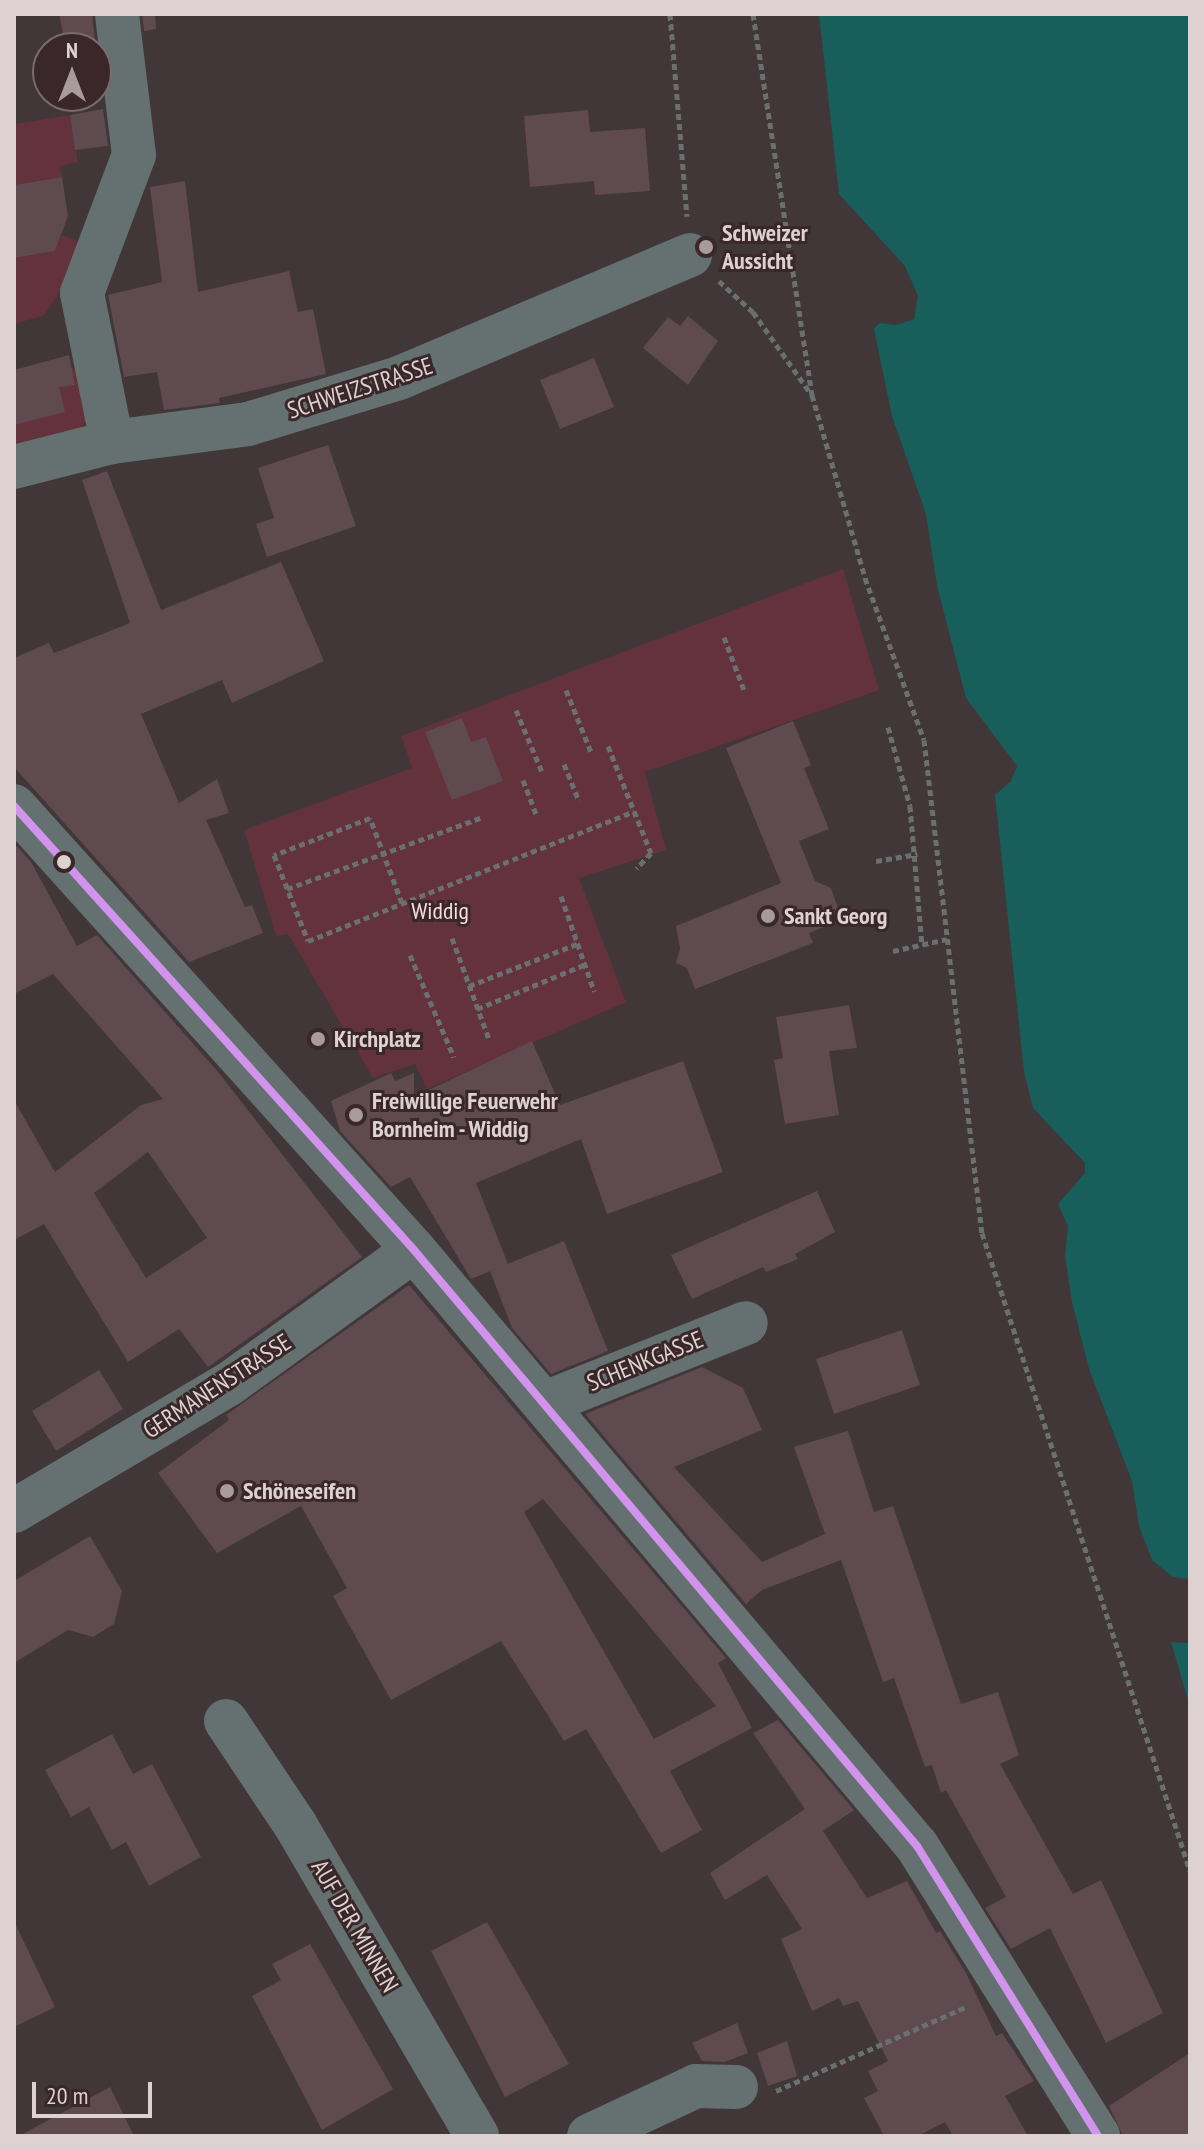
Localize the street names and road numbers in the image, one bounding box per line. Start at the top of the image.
street label: SCHWEIZSTRASSE [284,351,436,425]
street label: SCHENKGASSE [583,1325,707,1397]
street label: GERMANENSTRASSE [138,1327,296,1445]
street label: AUF DER MINNEN [305,1855,405,1997]

